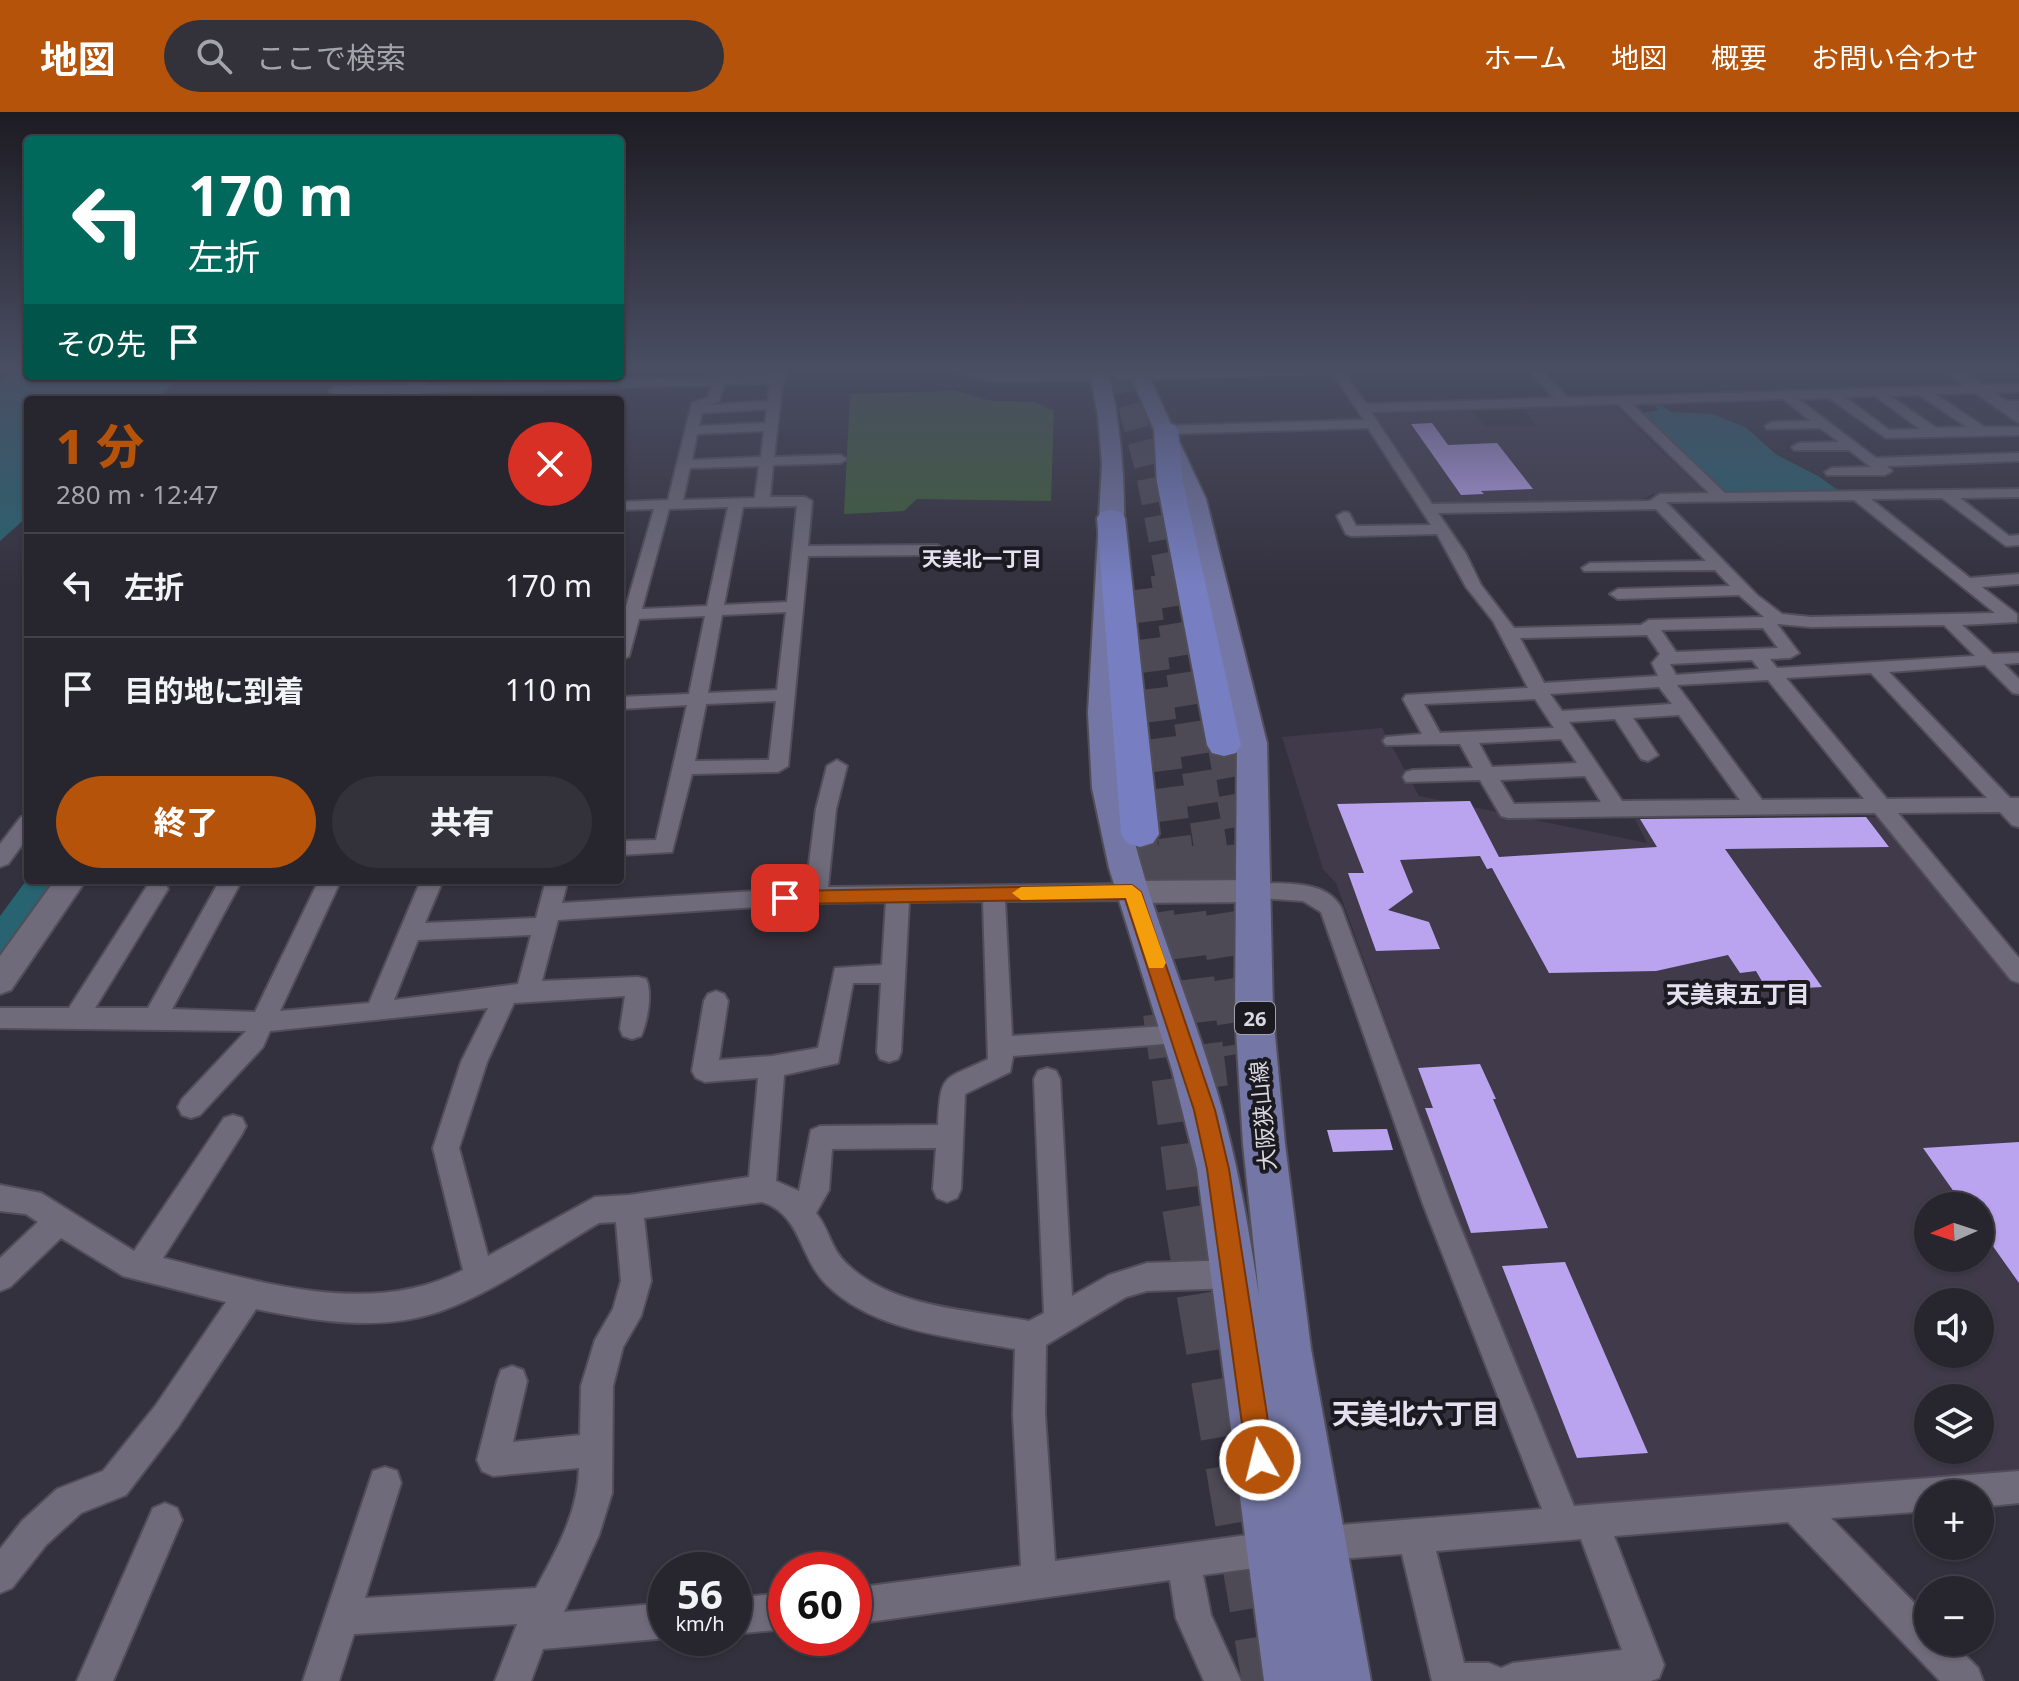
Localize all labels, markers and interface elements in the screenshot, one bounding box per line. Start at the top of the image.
search box [164,20,724,92]
text: 地図 [40,32,116,84]
icon: search [192,34,236,78]
text: ここで検索 [256,37,406,78]
text: ホーム [1484,38,1567,76]
text: 地図 [1611,38,1667,76]
text: 概要 [1711,38,1767,76]
text: お問い合わせ [1811,38,1979,76]
text: 170 m [188,156,353,232]
icon: left [56,168,160,272]
text: 左折 [188,232,260,281]
icon: arrive [162,320,206,364]
text: その先 [56,323,146,364]
text: 1 分 [56,413,144,478]
button: close [508,422,592,506]
text: 280 m · 12:47 [56,476,219,512]
district label: 天美北一丁目 [922,545,1042,572]
icon: left [56,563,100,607]
text: 170 m [505,565,592,606]
text: 左折 [124,566,184,607]
icon: arrive [56,667,100,711]
text: 110 m [505,669,592,710]
text: 目的地に到着 [124,670,304,711]
button: 終了 [56,776,316,868]
button: 共有 [332,776,592,868]
pin [751,864,819,932]
icon: arrive [763,876,807,920]
district label: 天美東五丁目 [1666,977,1810,1010]
road number: 26 [1235,1002,1275,1034]
street label: 大阪狭山線 [1242,1060,1282,1172]
north arrow [1914,1192,1994,1272]
map controls [1914,1192,1994,1656]
button: sound [1914,1288,1994,1368]
button: layers [1914,1384,1994,1464]
district label: 天美北六丁目 [1332,1394,1500,1432]
position arrow [1218,1418,1302,1502]
button: + [1914,1480,1994,1560]
speed limit sign: 60 [768,1552,872,1656]
text: 56 [677,1566,723,1621]
button: − [1914,1576,1994,1656]
text: km/h [675,1610,725,1637]

